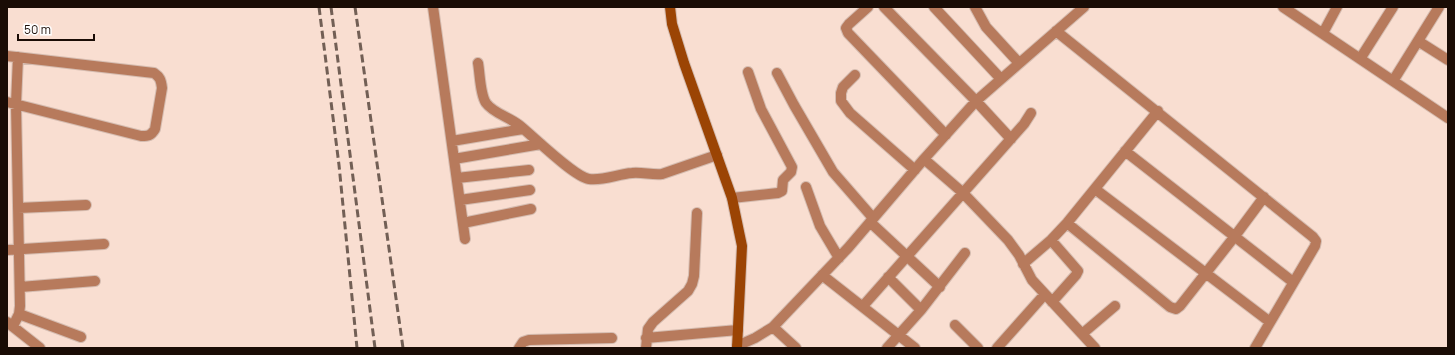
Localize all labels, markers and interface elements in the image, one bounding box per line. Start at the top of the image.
scale bar [18,16,94,42]
text: 50 m [24,21,51,38]

